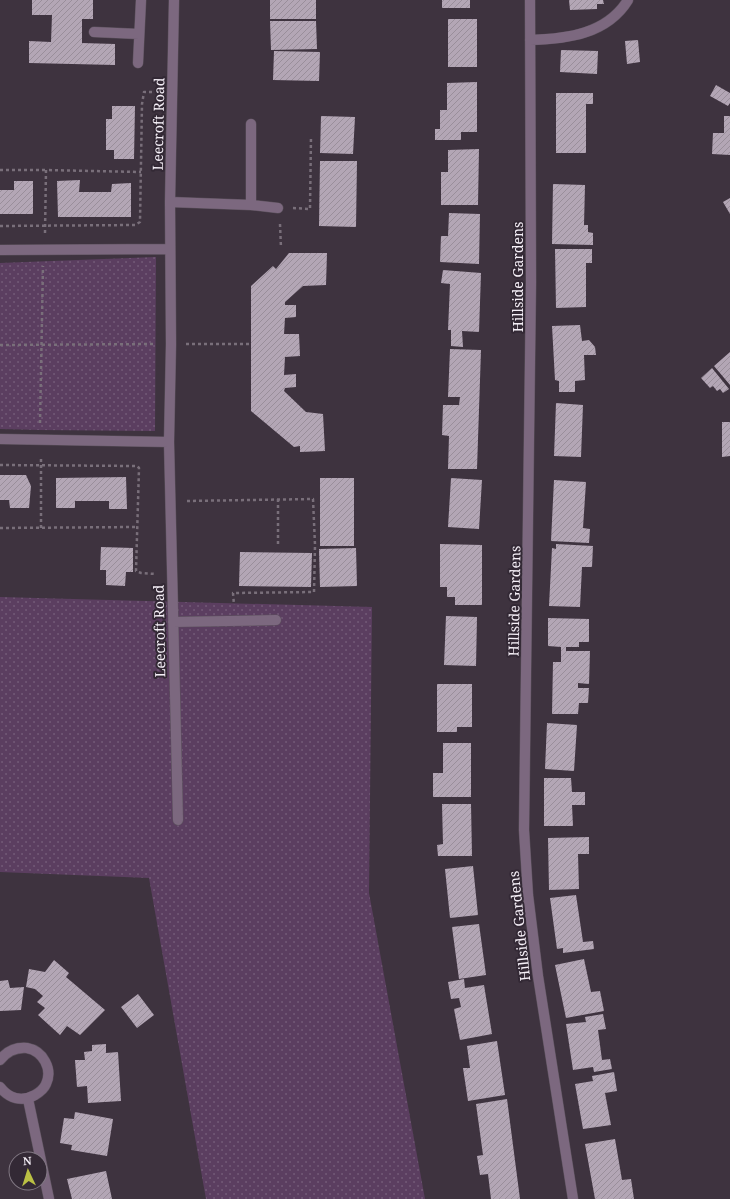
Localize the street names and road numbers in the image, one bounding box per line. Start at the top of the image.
street label: Leecroft Road [148,77,168,171]
street label: Hillside Gardens [508,222,527,332]
street label: Hillside Gardens [504,545,524,657]
street label: Leecroft Road [149,584,169,678]
street label: Hillside Gardens [504,870,534,982]

